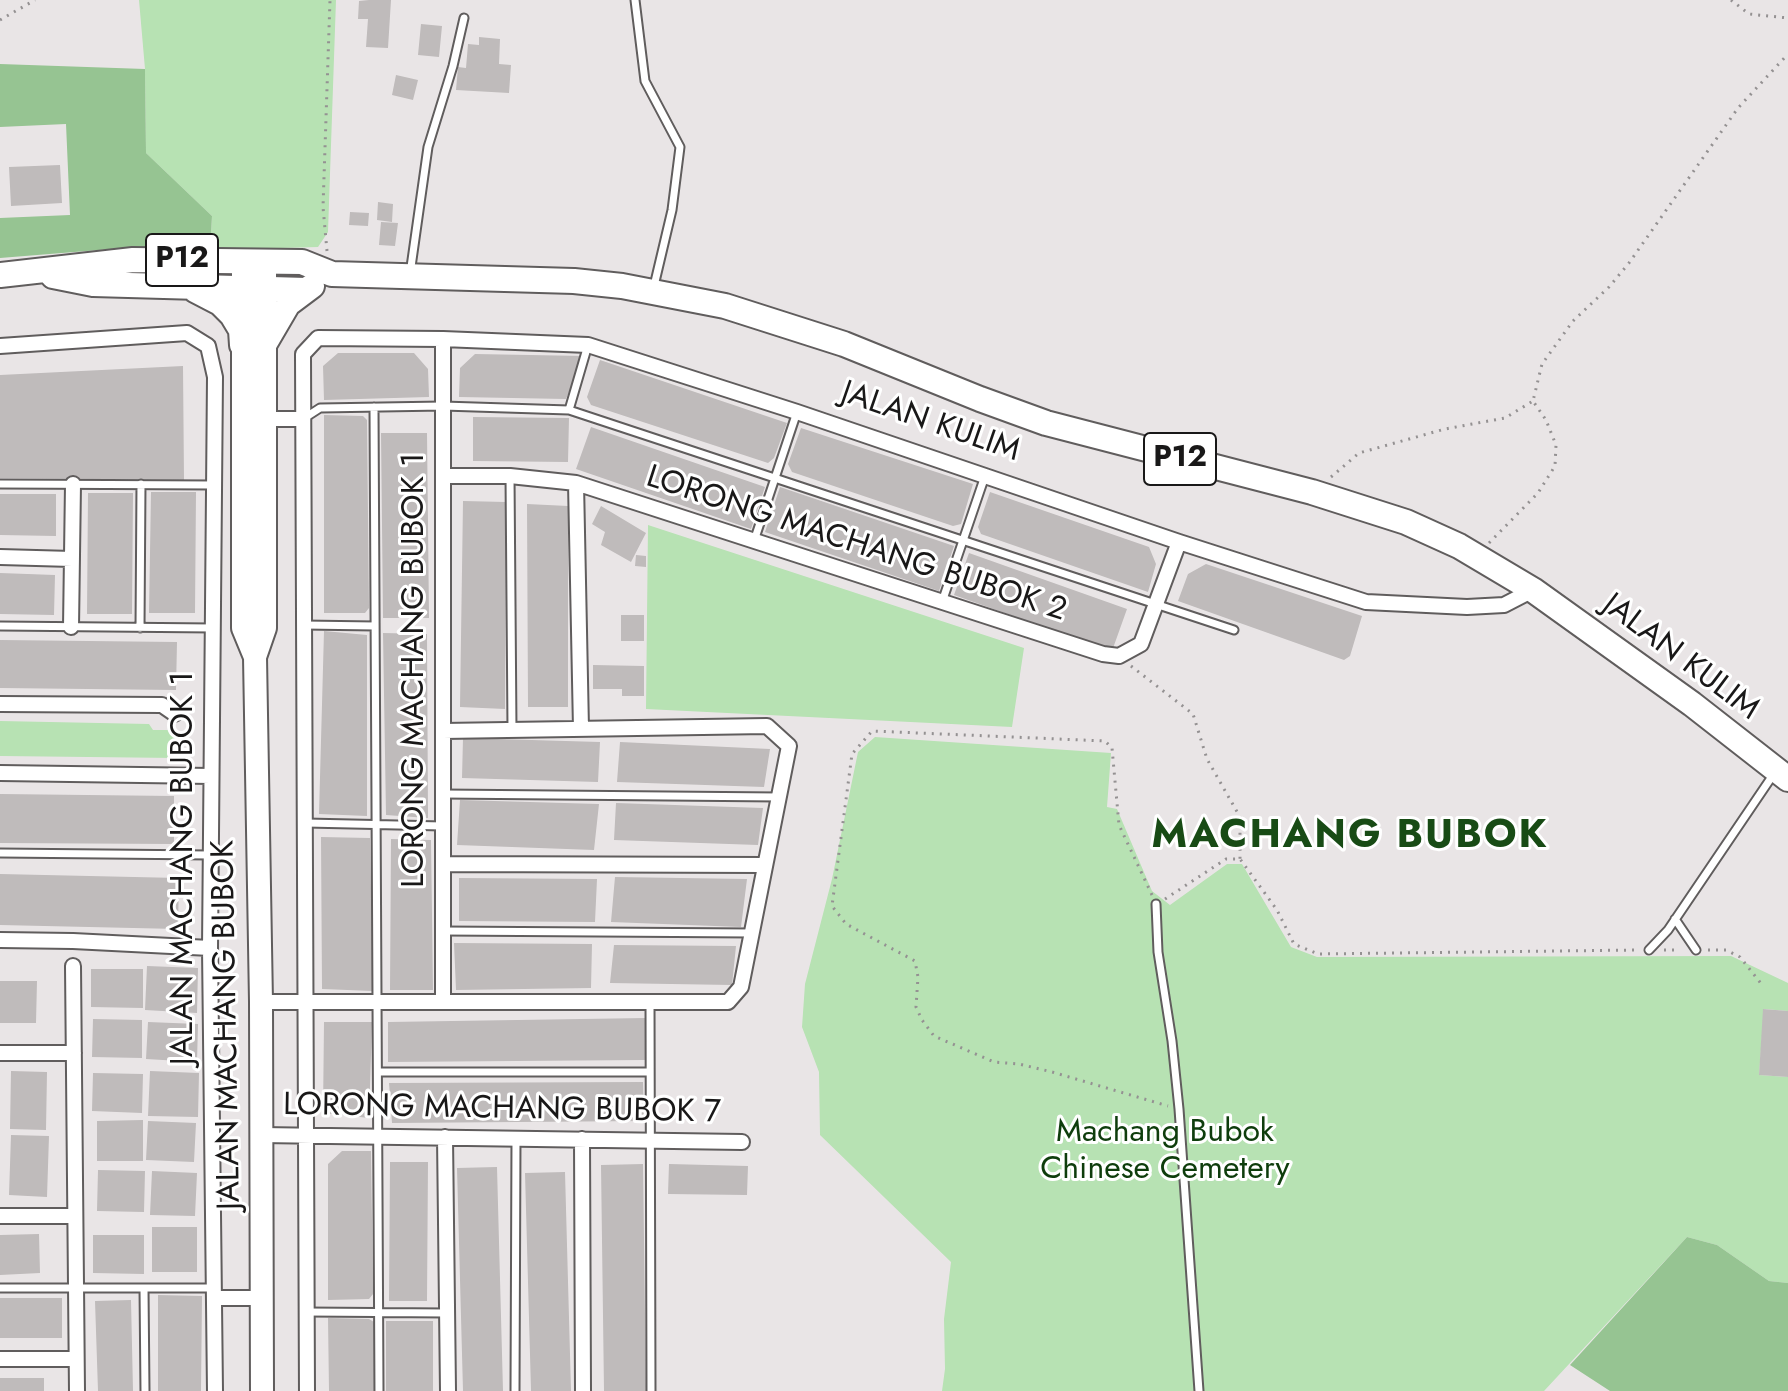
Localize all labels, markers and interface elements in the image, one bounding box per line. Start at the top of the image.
road number: P12 [146,234,218,286]
street label: JALAN KULIM [836,375,1024,471]
road number: P12 [1144,433,1216,485]
street label: LORONG MACHANG BUBOK 1 [396,452,434,888]
street label: LORONG MACHANG BUBOK 2 [641,459,1071,631]
street label: JALAN KULIM [1594,587,1766,729]
street label: JALAN MACHANG BUBOK 1 [165,671,203,1065]
district label: MACHANG BUBOK [1152,813,1548,861]
street label: JALAN MACHANG BUBOK [206,840,250,1210]
street label: LORONG MACHANG BUBOK 7 [283,1087,721,1133]
park label: Machang Bubok Chinese Cemetery [1040,1114,1290,1189]

